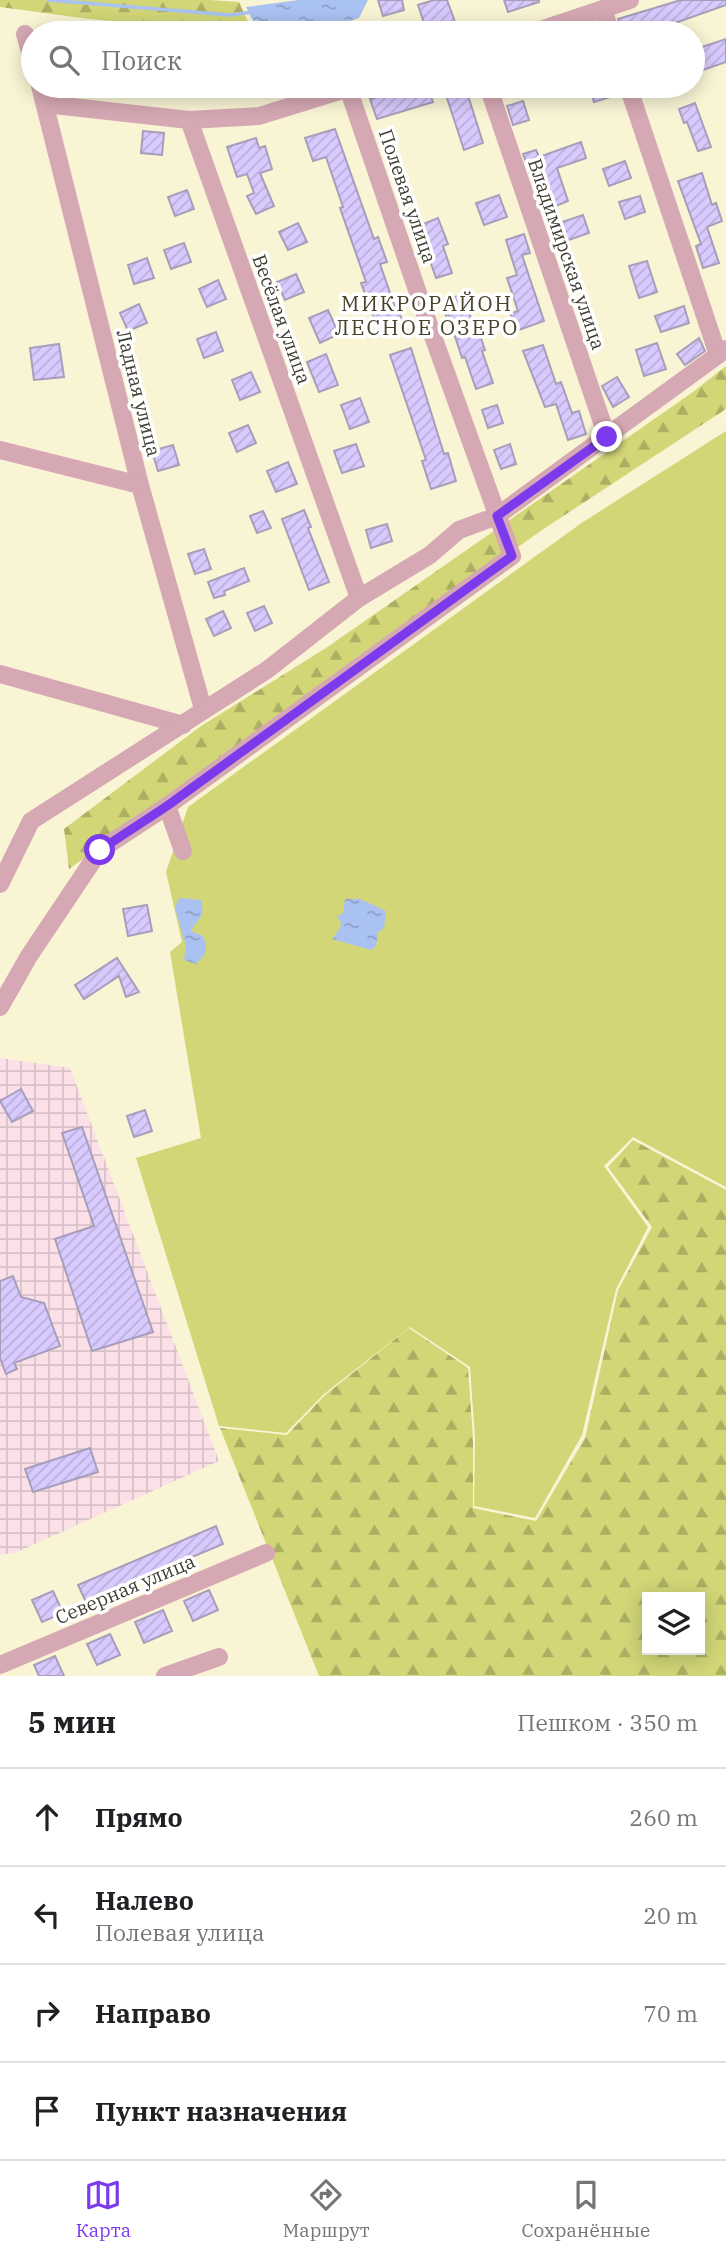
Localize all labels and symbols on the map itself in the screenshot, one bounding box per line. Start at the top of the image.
street label: Полевая улица [374,126,442,266]
street label: Владимирская улица [523,155,611,353]
street label: Весёлая улица [247,251,317,387]
district label: МИКРОРАЙОН ЛЕСНОЕ ОЗЕРО [335,289,519,341]
street label: Ладная улица [112,327,166,459]
route end [591,421,622,452]
route start [84,834,115,865]
street label: Северная улица [52,1549,198,1629]

